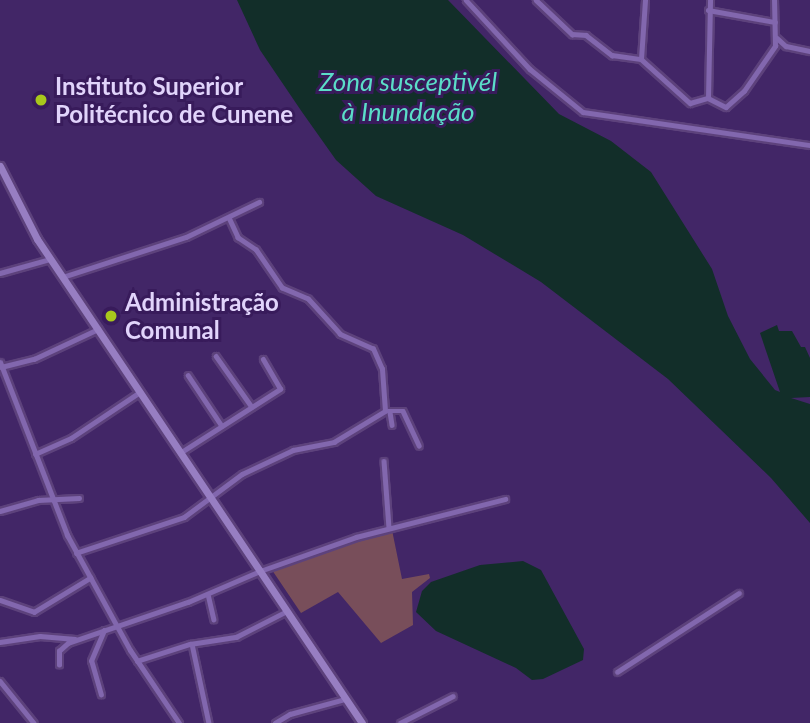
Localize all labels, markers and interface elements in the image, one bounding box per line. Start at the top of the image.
water label: Zona susceptivél à Inundação [319,66,497,128]
place label: Instituto Superior Politécnico de Cunene [55,72,293,128]
marker: Instituto Superior Politécnico de Cunene [33,92,49,108]
place label: Administração Comunal [125,288,279,344]
marker: Administração Comunal [103,308,119,324]

